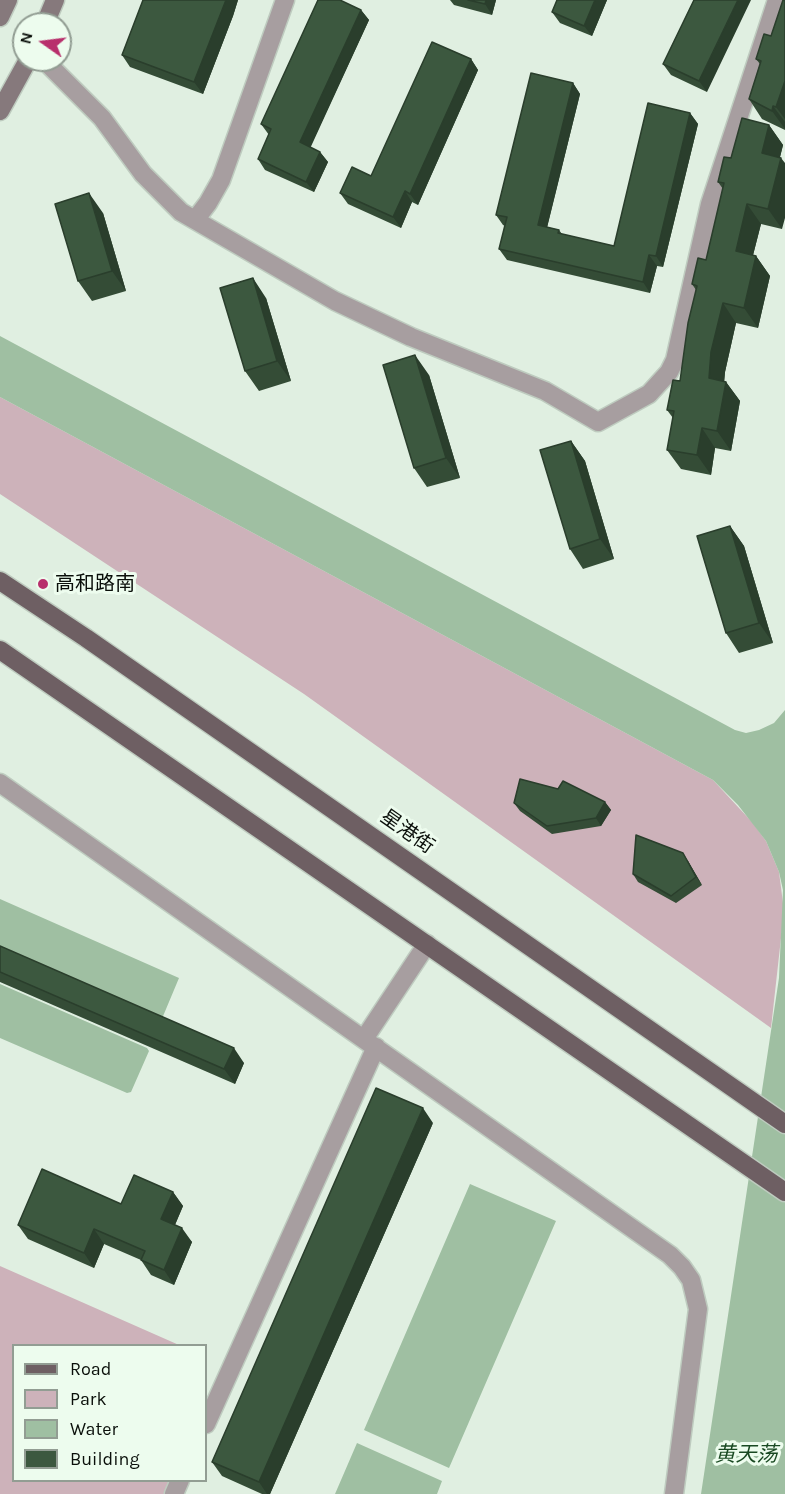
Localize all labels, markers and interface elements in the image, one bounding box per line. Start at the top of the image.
north arrow [12,12,72,72]
text: N [15,30,37,46]
place label: 高和路南 [55,572,135,596]
marker: 高和路南 [36,577,50,591]
street label: 星港街 [376,805,438,859]
legend [12,1344,207,1482]
text: Road [70,1358,111,1380]
text: Park [70,1388,107,1410]
text: Water [70,1418,118,1440]
water label: 黄天荡 [715,1442,777,1468]
text: Building [70,1448,140,1470]

